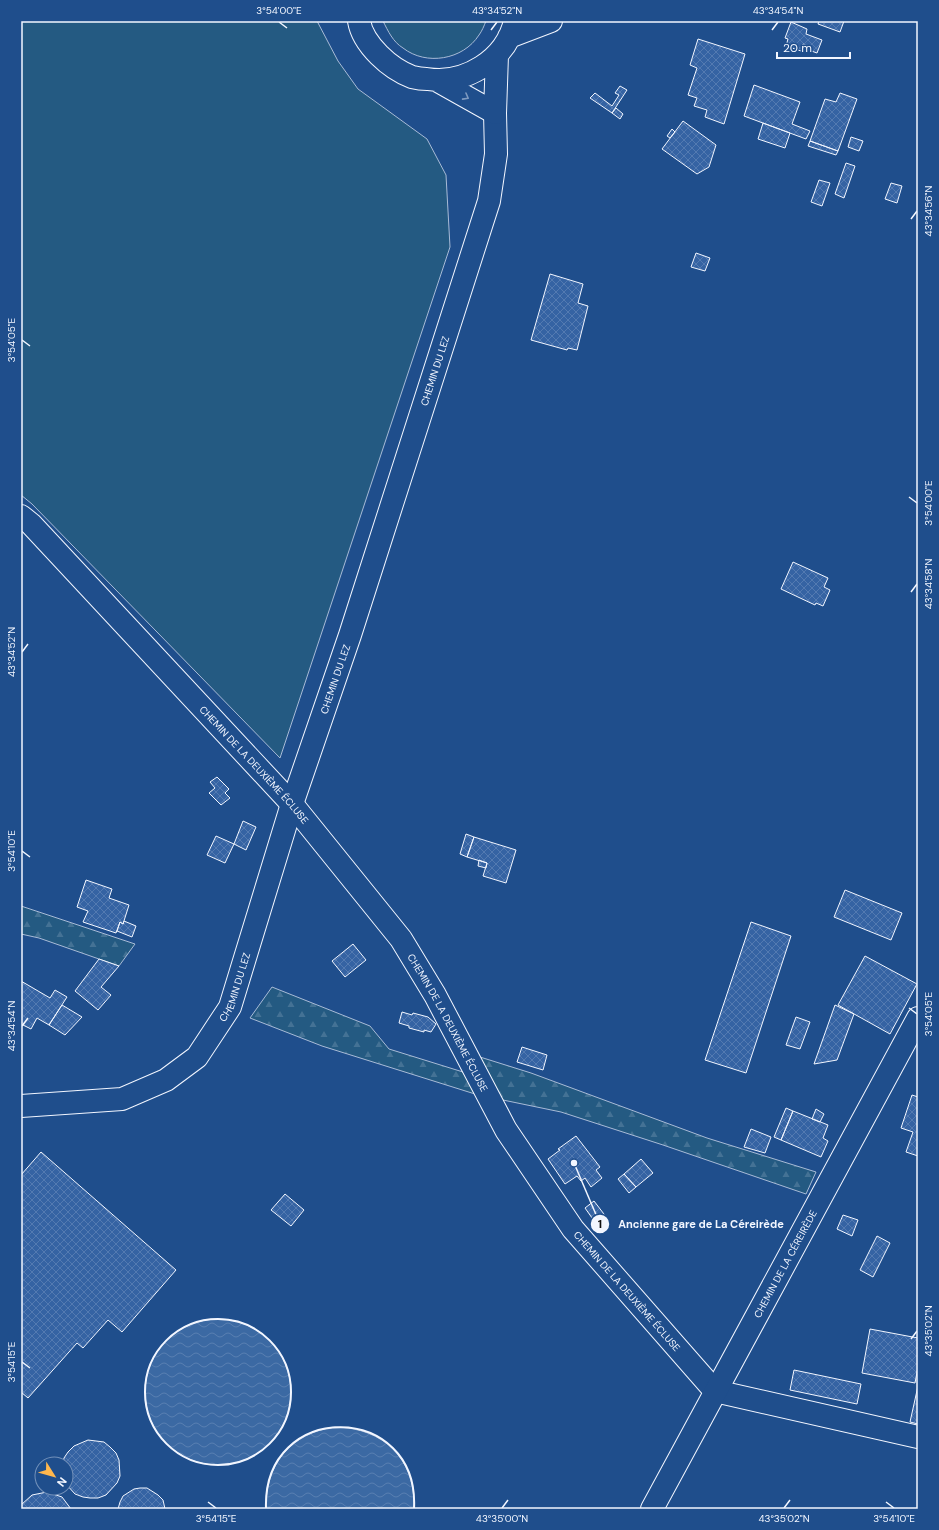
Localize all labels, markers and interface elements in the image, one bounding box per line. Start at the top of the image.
text: 3°54'00"E [256,4,302,17]
text: 43°34'52"N [472,4,522,17]
text: 43°34'54"N [753,4,803,17]
scale bar [777,34,850,60]
text: 20 m [783,40,812,56]
one-way arrow [462,92,469,99]
text: 43°34'56"N [922,185,935,236]
text: 3°54'05"E [5,317,18,362]
street label: CHEMIN DU LEZ [418,334,452,407]
text: 3°54'00"E [922,480,935,526]
text: 43°34'58"N [922,559,935,609]
text: 43°34'52"N [5,627,18,677]
street label: CHEMIN DU LEZ [317,643,353,716]
street label: CHEMIN DE LA DEUXIÈME ÉCLUSE [197,703,311,827]
text: 3°54'10"E [5,830,18,872]
street label: CHEMIN DU LEZ [216,951,253,1024]
street label: CHEMIN DE LA DEUXIÈME ÉCLUSE [404,951,491,1094]
text: 3°54'05"E [922,991,935,1036]
text: 43°34'54"N [5,1001,18,1051]
street label: CHEMIN DE LA CÉREIRÈDE [751,1207,820,1320]
callout: Ancienne gare de La Céreirède [590,1212,791,1235]
text: 1 [598,1216,602,1232]
text: Ancienne gare de La Céreirède [618,1217,784,1231]
street label: CHEMIN DE LA DEUXIÈME ÉCLUSE [571,1228,683,1354]
text: 43°35'02"N [922,1305,935,1357]
text: 3°54'15"E [5,1341,18,1382]
north arrow [34,1456,74,1496]
text: N [54,1475,70,1489]
text: 3°54'15"E [196,1512,237,1525]
text: 43°35'00"N [476,1512,528,1525]
text: 43°35'02"N [758,1512,810,1525]
text: 3°54'10"E [873,1512,915,1525]

